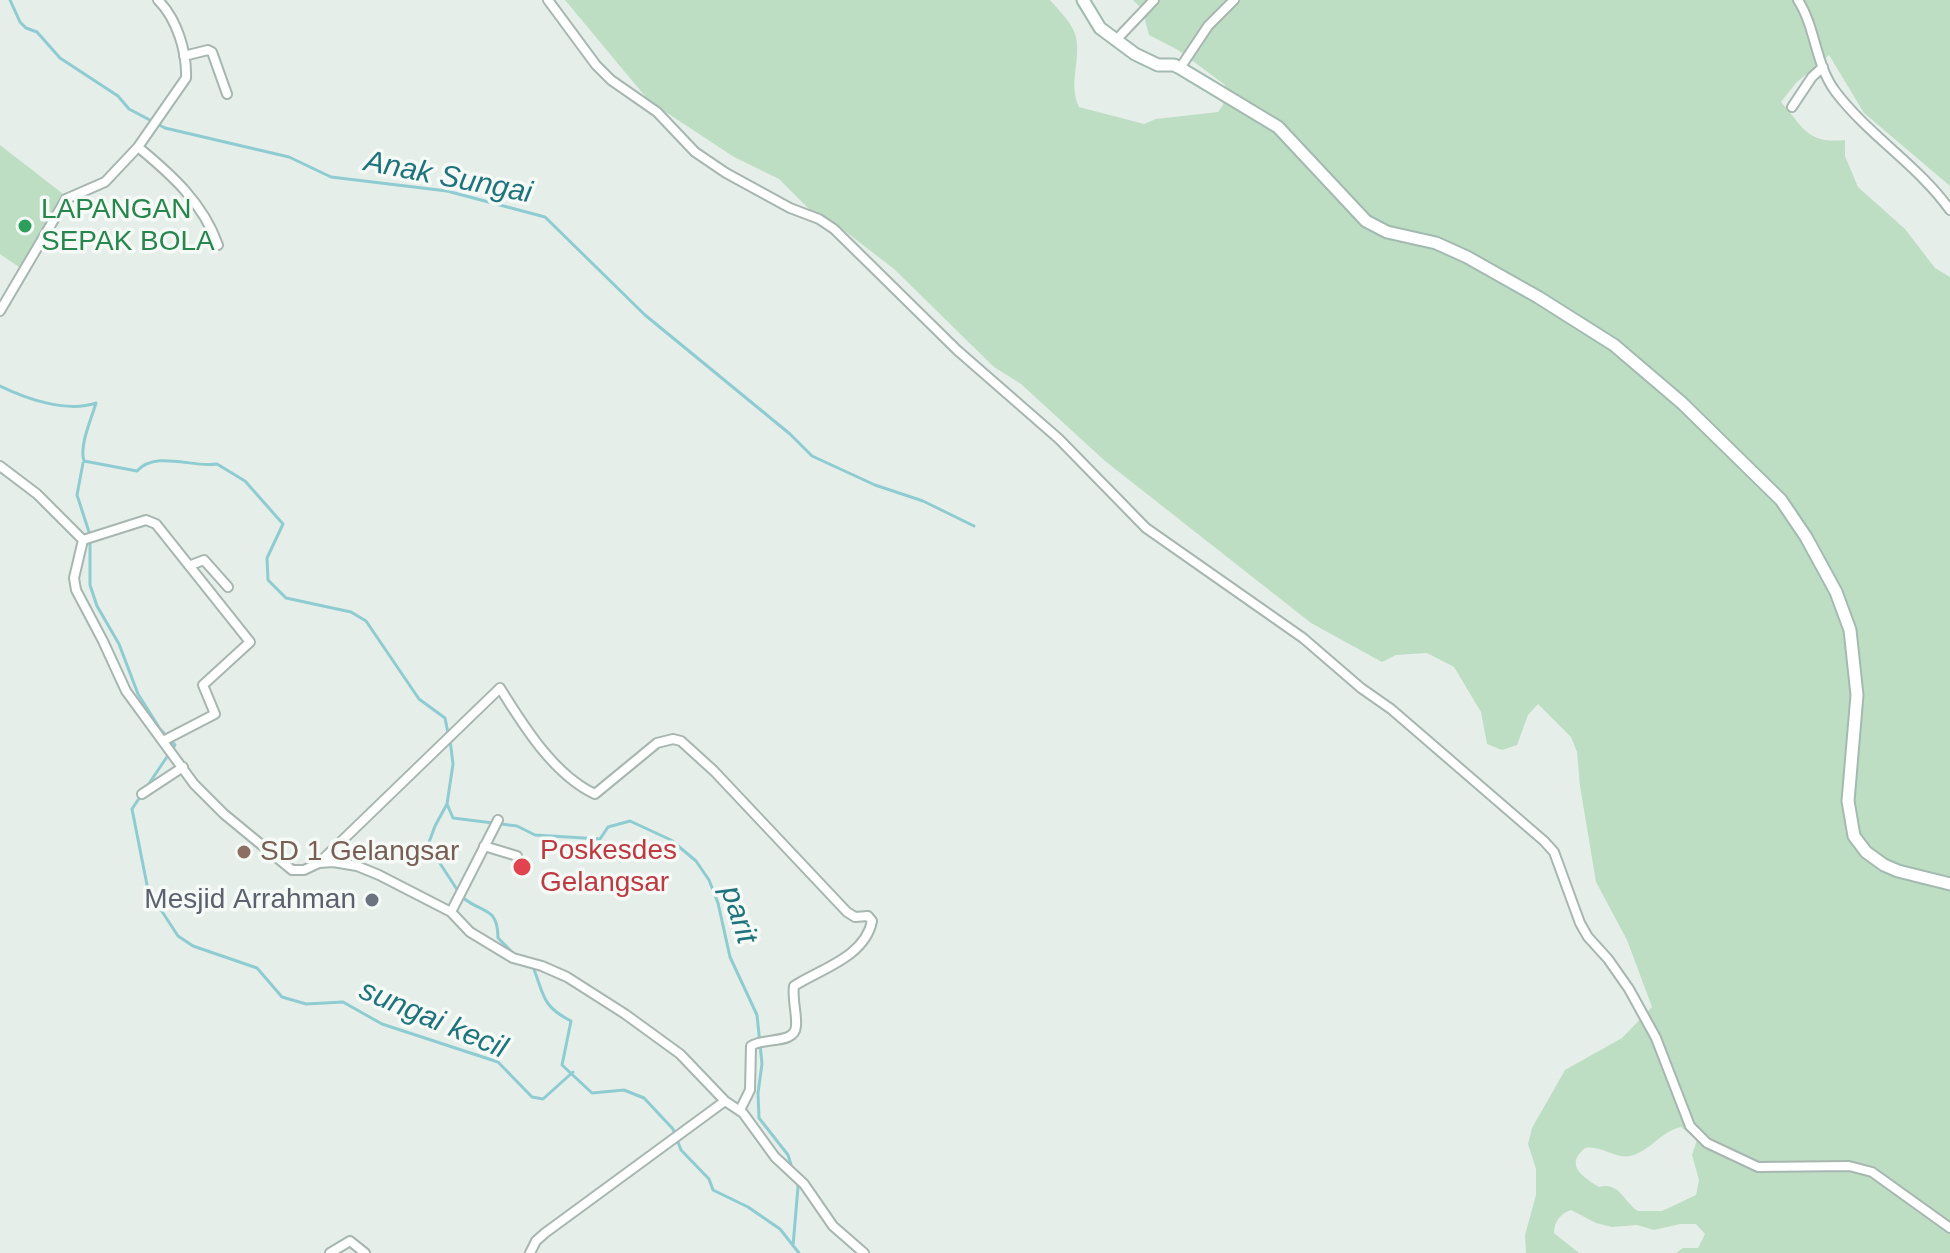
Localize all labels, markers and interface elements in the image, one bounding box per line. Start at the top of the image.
water label: Anak Sungai [361,144,535,212]
place label: LAPANGAN SEPAK BOLA [41,193,215,259]
marker: LAPANGAN SEPAK BOLA [16,217,34,235]
place label: Poskesdes Gelangsar [540,834,677,900]
place label: SD 1 Gelangsar [260,835,459,869]
marker: SD 1 Gelangsar [235,843,253,861]
marker: Poskesdes Gelangsar [511,856,533,878]
water label: parit [712,882,764,948]
place label: Mesjid Arrahman [144,883,356,917]
marker: Mesjid Arrahman [363,891,381,909]
water label: sungai kecil [354,973,512,1067]

